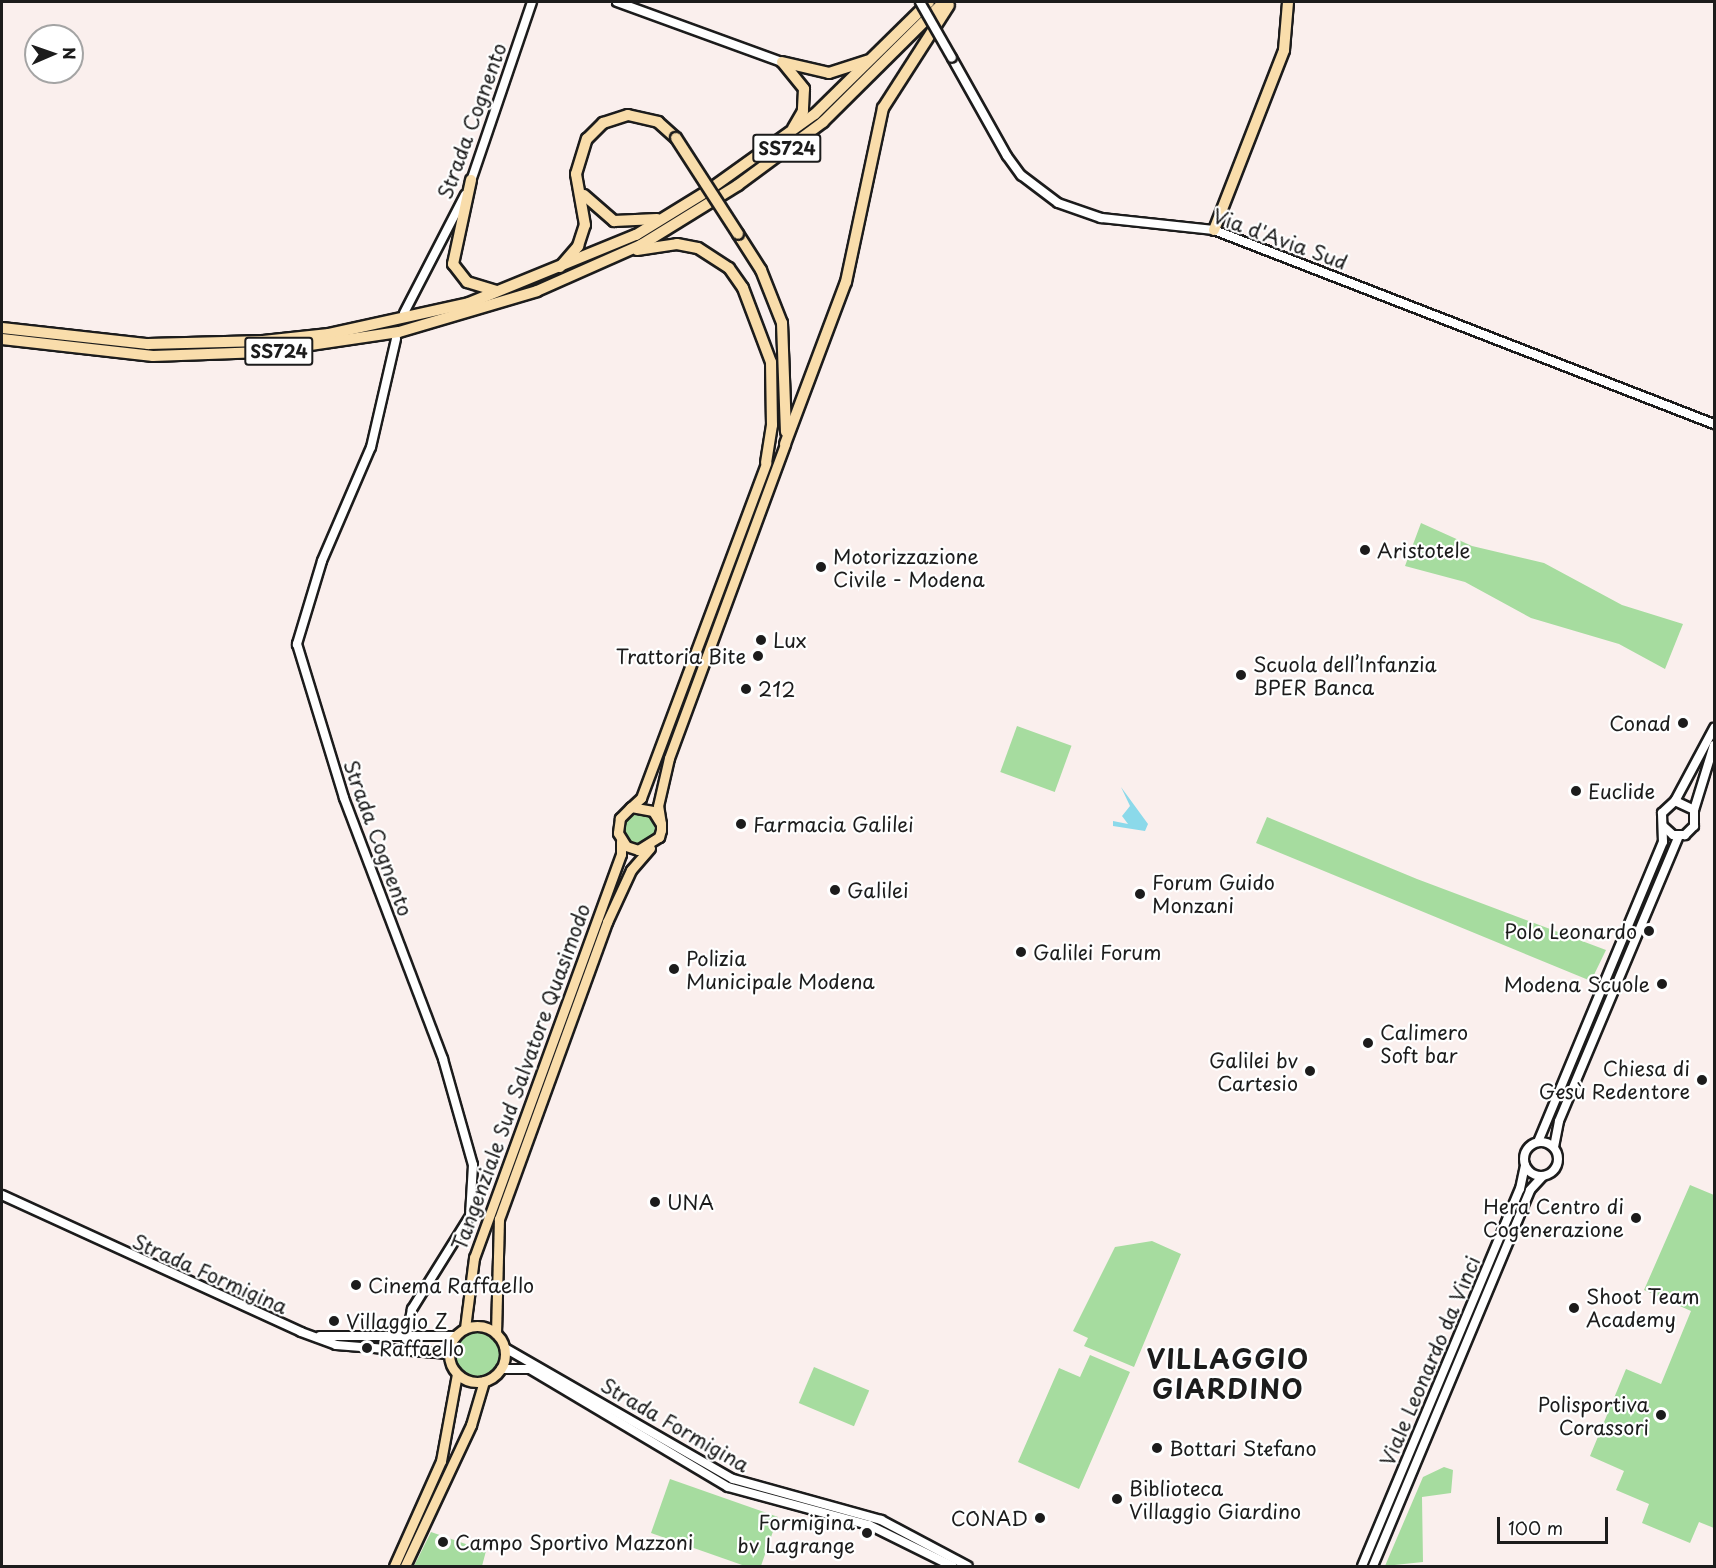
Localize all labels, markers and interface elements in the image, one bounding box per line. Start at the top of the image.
north arrow [24,24,84,84]
street label: Strada Cognento [433,40,511,202]
text: N [58,47,82,60]
road number: SS724 [751,133,823,163]
street label: Via d'Avia Sud [1210,204,1350,274]
road number: SS724 [243,336,315,366]
place label: Aristotele [1377,538,1470,562]
marker: Aristotele [1358,543,1372,557]
place label: Motorizzazione Civile - Modena [833,544,986,591]
marker: Motorizzazione Civile - Modena [814,560,828,574]
place label: Lux [773,628,806,652]
marker: Lux [754,633,768,647]
place label: Trattoria Bite [616,644,746,668]
marker: Trattoria Bite [751,649,765,663]
place label: Scuola dell’Infanzia BPER Banca [1253,652,1439,699]
marker: Scuola dell’Infanzia BPER Banca [1234,668,1248,682]
place label: 212 [758,677,795,701]
marker: 212 [739,682,753,696]
place label: Conad [1609,711,1671,735]
marker: Conad [1676,716,1690,730]
street label: Strada Cognento [339,757,417,919]
place label: Euclide [1588,779,1655,803]
marker: Euclide [1569,784,1583,798]
place label: Farmacia Galilei [753,812,913,836]
marker: Farmacia Galilei [734,817,748,831]
place label: Forum Guido Monzani [1152,870,1276,917]
place label: Galilei [847,878,909,902]
marker: Galilei [828,883,842,897]
marker: Forum Guido Monzani [1133,887,1147,901]
street label: Tangenziale Sud Salvatore Quasimodo [447,900,595,1254]
place label: Polo Leonardo [1503,919,1637,943]
marker: Polo Leonardo [1642,924,1656,938]
place label: Galilei Forum [1033,940,1162,964]
marker: Galilei Forum [1014,945,1028,959]
place label: Polizia Municipale Modena [686,946,876,993]
marker: Polizia Municipale Modena [667,962,681,976]
place label: Modena Scuole [1503,972,1650,996]
marker: Modena Scuole [1655,977,1669,991]
place label: Calimero Soft bar [1380,1020,1468,1067]
marker: Calimero Soft bar [1361,1036,1375,1050]
place label: Galilei bv Cartesio [1208,1048,1298,1095]
place label: Chiesa di Gesù Redentore [1537,1056,1690,1103]
marker: Galilei bv Cartesio [1303,1064,1317,1078]
marker: Chiesa di Gesù Redentore [1695,1073,1709,1087]
place label: UNA [667,1190,714,1214]
place label: Hera Centro di Cogenerazione [1480,1194,1624,1241]
marker: UNA [648,1195,662,1209]
marker: Hera Centro di Cogenerazione [1629,1211,1643,1225]
street label: Strada Formigina [128,1229,292,1319]
street label: Viale Leonardo da Vinci [1375,1252,1485,1470]
place label: Cinema Raffaello [368,1273,534,1297]
marker: Cinema Raffaello [349,1278,363,1292]
place label: Shoot Team Academy [1586,1284,1701,1331]
marker: Shoot Team Academy [1567,1301,1581,1315]
place label: Villaggio Z [346,1309,448,1333]
marker: Villaggio Z [327,1314,341,1328]
place label: Raffaello [379,1336,464,1360]
marker: Raffaello [360,1341,374,1355]
district label: VILLAGGIO GIARDINO [1147,1343,1309,1404]
street label: Strada Formigina [596,1372,754,1478]
place label: Polisportiva Corassori [1538,1392,1649,1439]
marker: Polisportiva Corassori [1654,1408,1668,1422]
place label: Bottari Stefano [1169,1436,1318,1460]
marker: Bottari Stefano [1150,1441,1164,1455]
place label: Biblioteca Villaggio Giardino [1129,1476,1302,1523]
marker: Biblioteca Villaggio Giardino [1110,1492,1124,1506]
scale bar [1500,1505,1611,1543]
place label: CONAD [951,1506,1028,1530]
place label: Formigina bv Lagrange [738,1510,855,1557]
marker: CONAD [1033,1511,1047,1525]
text: 100 m [1508,1514,1563,1541]
marker: Formigina bv Lagrange [860,1526,874,1540]
place label: Campo Sportivo Mazzoni [455,1530,693,1554]
marker: Campo Sportivo Mazzoni [436,1535,450,1549]

